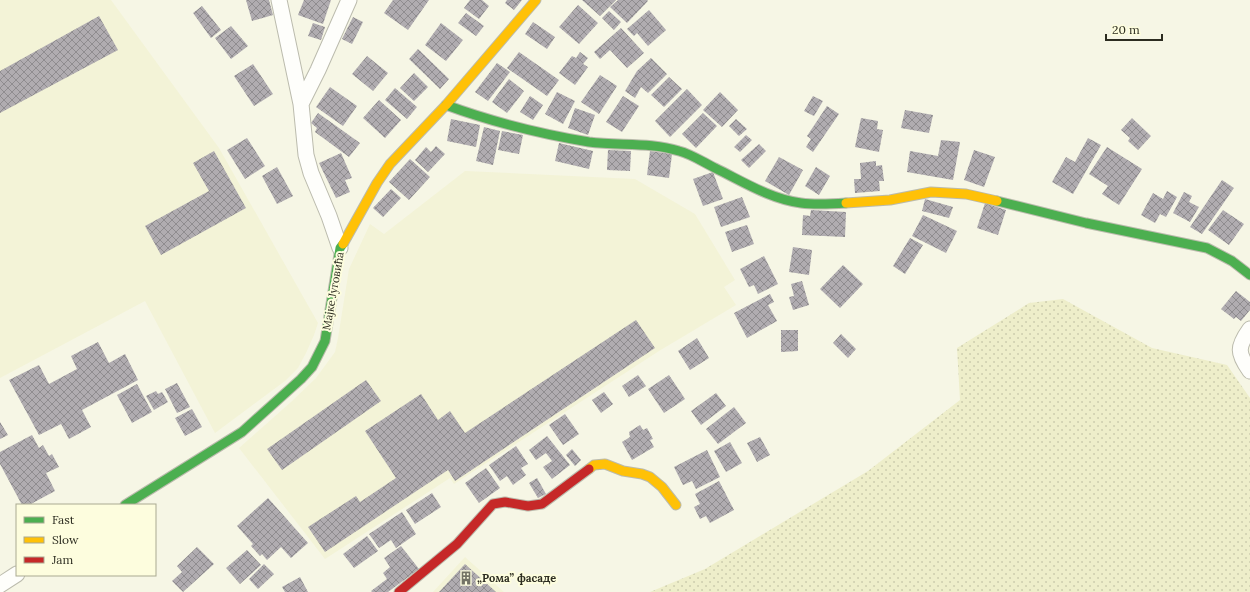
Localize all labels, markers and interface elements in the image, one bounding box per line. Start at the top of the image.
scale bar [1106,16,1162,42]
text: 20 m [1112,22,1140,37]
street label: Мајке Југовића [319,250,347,331]
legend [16,504,156,576]
text: Fast [52,512,75,527]
text: Slow [52,532,79,547]
text: Jam [51,552,73,567]
building icon: „Рома” фасаде [458,570,474,586]
place label: „Рома” фасаде [477,571,556,585]

